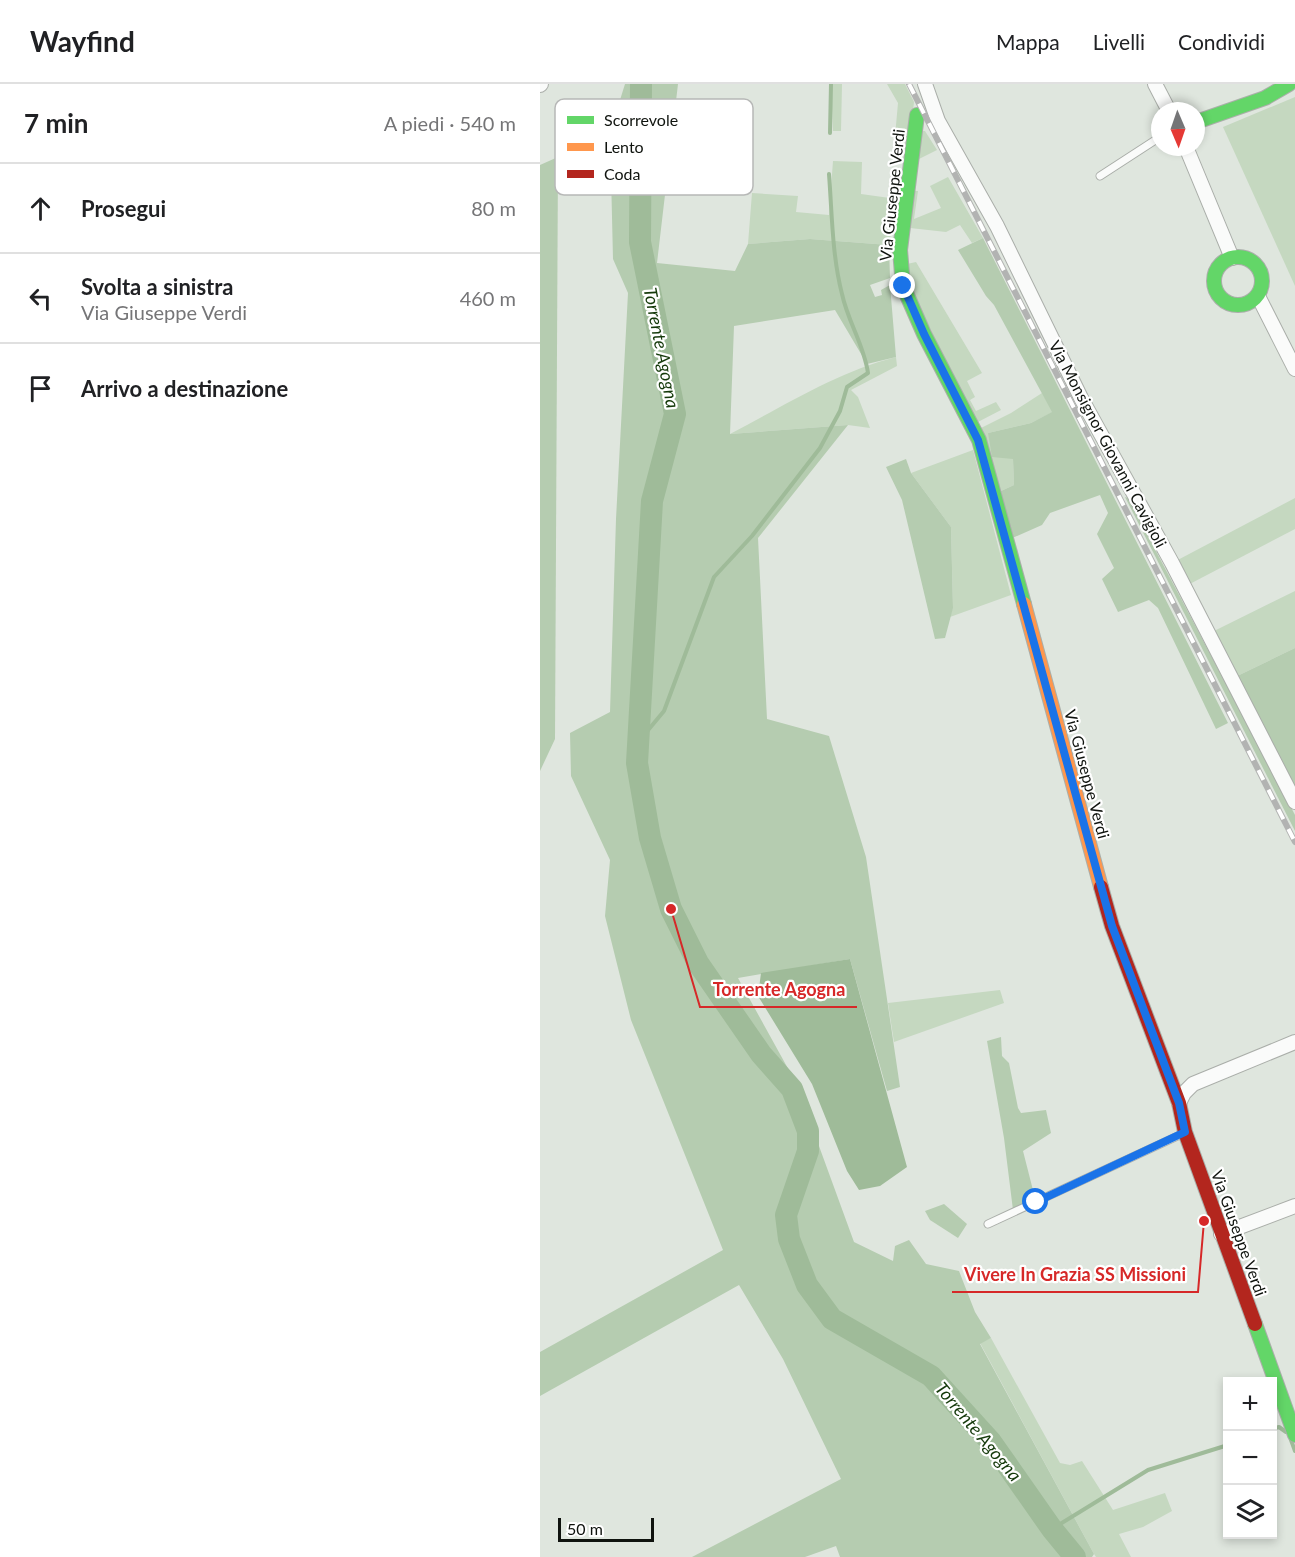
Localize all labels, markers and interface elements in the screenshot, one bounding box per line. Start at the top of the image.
text: Wayfind [30,24,135,58]
text: Mappa [996,29,1060,54]
text: Livelli [1093,29,1145,54]
text: Condividi [1178,29,1265,54]
legend [555,99,753,195]
north arrow [1151,102,1205,156]
text: 7 min [24,107,88,139]
text: Scorrevole [604,110,678,129]
text: A piedi · 540 m [384,111,516,135]
street label: Via Giuseppe Verdi [875,128,908,262]
text: Lento [604,137,644,156]
text: Coda [604,164,641,183]
icon: ahead [24,192,57,225]
text: Prosegui [81,195,166,222]
text: 80 m [471,196,516,220]
route end [889,272,915,298]
text: Svolta a sinistra [81,273,233,300]
icon: left [24,282,57,315]
text: 460 m [460,286,516,310]
water label: Torrente Agogna [640,286,684,410]
text: Via Giuseppe Verdi [81,300,247,324]
street label: Via Monsignor Giovanni Cavigioli [1046,337,1171,550]
icon: arrive [24,372,57,405]
text: Arrivo a destinazione [81,375,288,402]
street label: Via Giuseppe Verdi [1061,707,1114,840]
callout: Torrente Agogna [700,971,857,1007]
text: Torrente Agogna [713,978,845,1000]
street label: Via Giuseppe Verdi [1208,1167,1271,1298]
route start [1022,1188,1048,1214]
callout: Vivere In Grazia SS Missioni [952,1256,1198,1292]
text: Vivere In Grazia SS Missioni [963,1263,1186,1285]
water label: Torrente Agogna [931,1377,1027,1485]
map controls [1223,1377,1277,1539]
button: + [1223,1377,1277,1431]
button: − [1223,1431,1277,1485]
button: layers [1223,1485,1277,1539]
scale bar [558,1515,654,1542]
text: 50 m [567,1519,603,1538]

